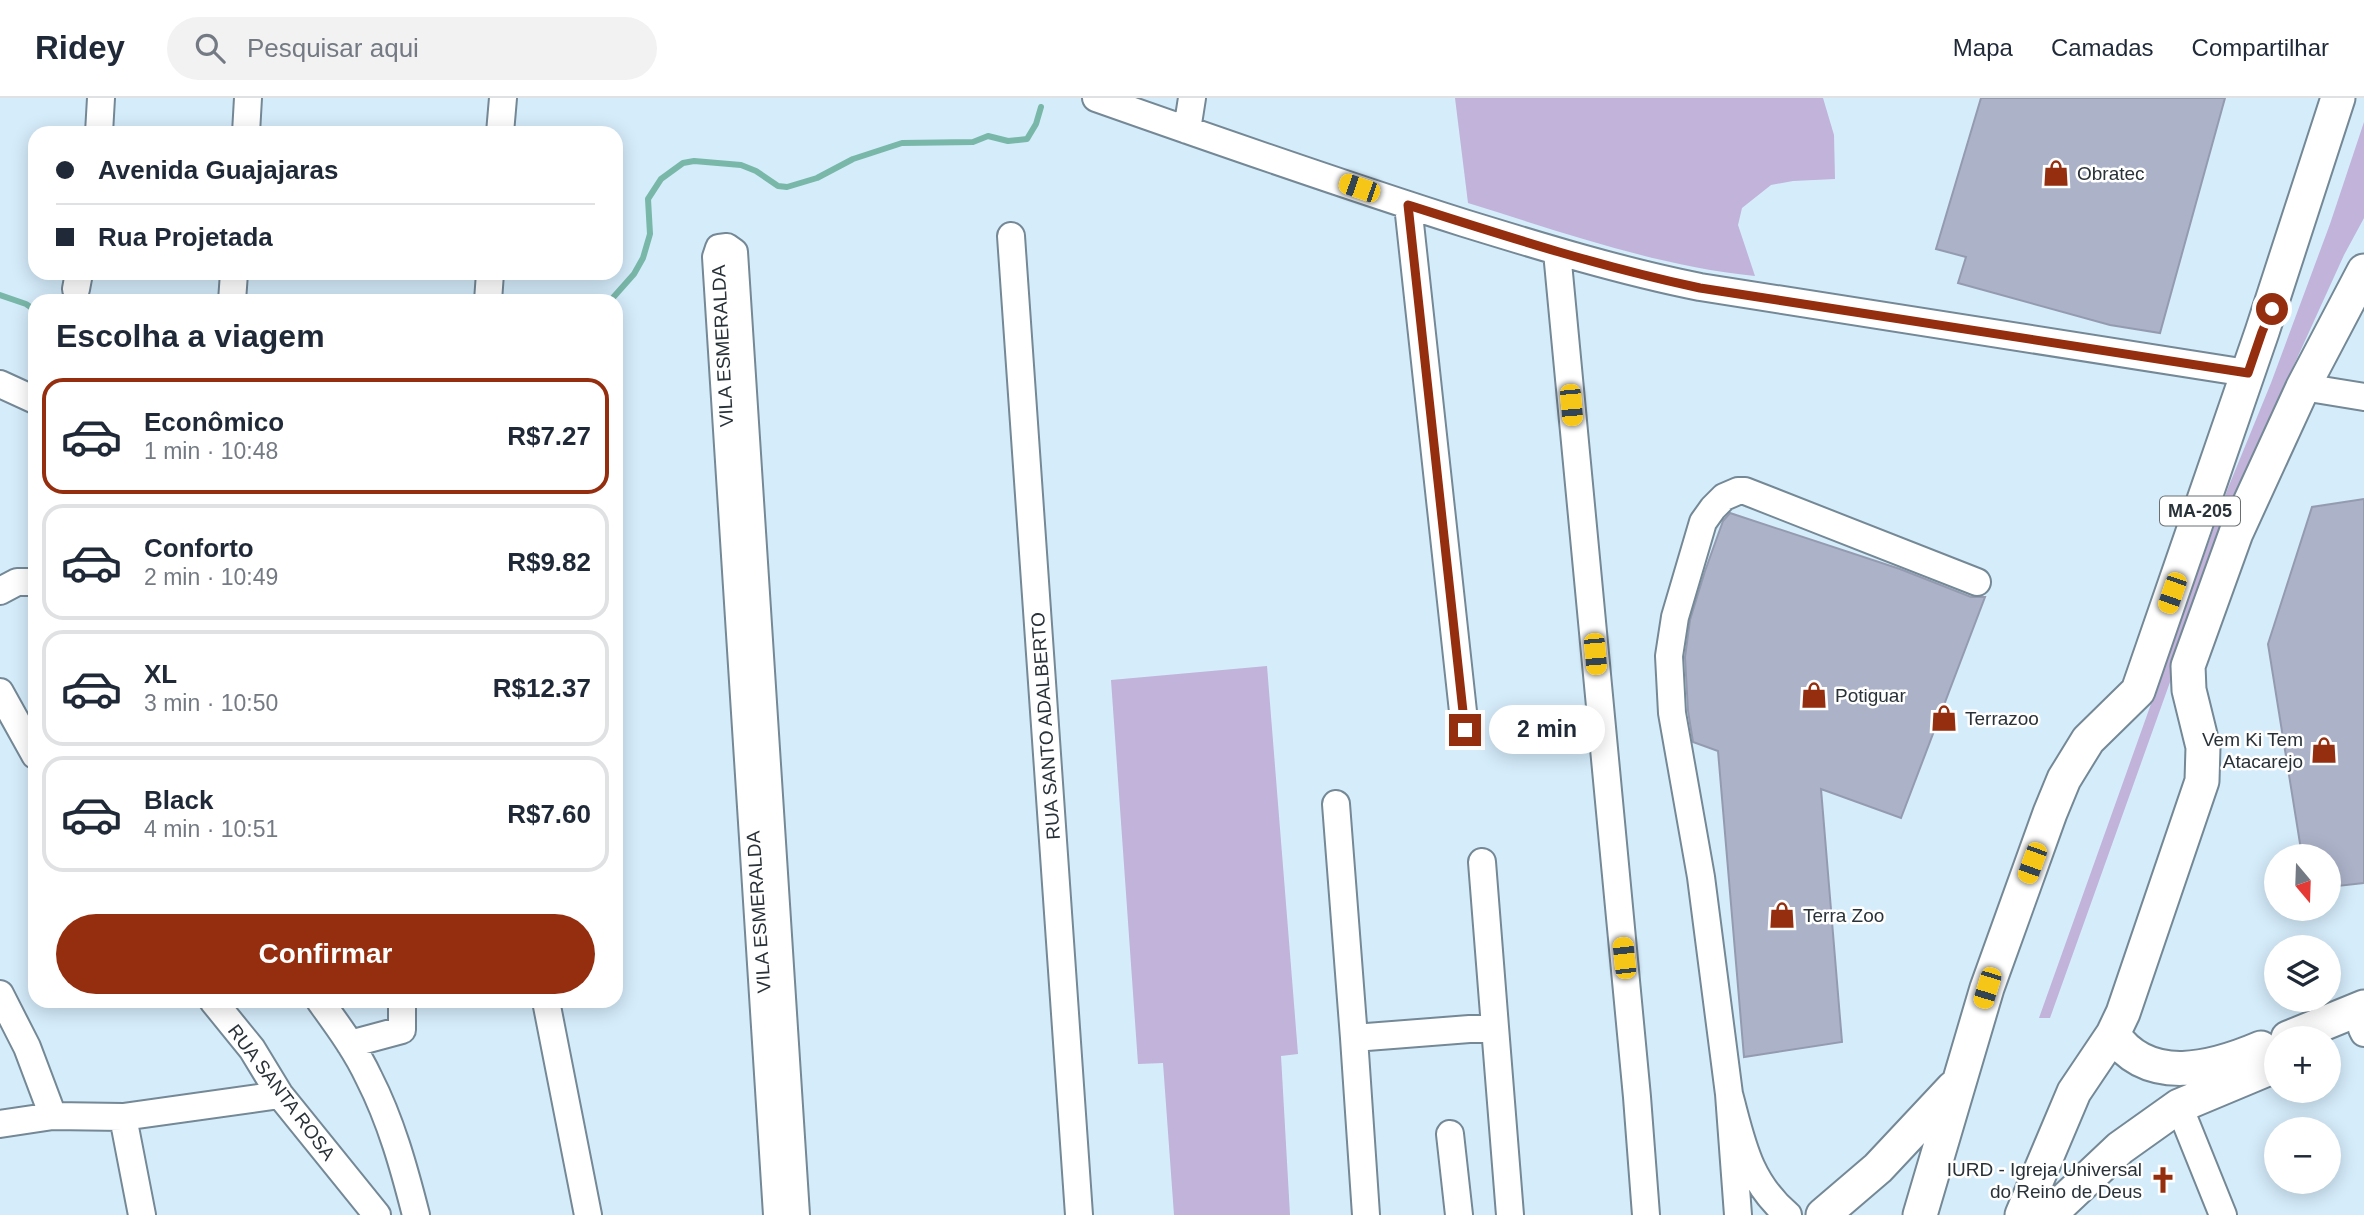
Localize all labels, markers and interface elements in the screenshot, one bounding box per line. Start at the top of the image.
search box [167,17,657,80]
text: Ridey [35,29,125,66]
icon: search [191,29,229,67]
text: Pesquisar aqui [247,33,419,63]
text: Mapa [1953,34,2013,61]
text: Camadas [2051,34,2154,61]
text: Compartilhar [2192,34,2329,61]
text: Avenida Guajajaras [98,155,338,185]
shop icon: Obratec [2041,158,2071,188]
place label: Obratec [2077,163,2145,184]
car [1336,171,1383,205]
text: Rua Projetada [98,222,273,252]
street label: VILA ESMERALDA [708,264,737,428]
route start [2256,293,2288,325]
text: Escolha a viagem [56,318,325,354]
car [1559,383,1584,427]
icon: car [60,405,123,468]
text: Econômico [144,407,284,437]
text: R$7.27 [507,421,591,451]
text: 1 min · 10:48 [144,438,278,464]
road number: MA-205 [2160,496,2240,526]
icon: car [60,531,123,594]
text: Conforto [144,533,254,563]
text: R$9.82 [507,547,591,577]
text: 2 min · 10:49 [144,564,278,590]
car [2156,570,2189,616]
street label: RUA SANTO ADALBERTO [1027,611,1064,840]
car [1583,632,1608,676]
icon: car [60,657,123,720]
text: XL [144,659,177,689]
text: R$12.37 [493,673,591,703]
shop icon: Potiguar [1799,680,1829,710]
place label: Potiguar [1835,685,1906,706]
text: 3 min · 10:50 [144,690,278,716]
shop icon: Terrazoo [1929,703,1959,733]
callout: 2 min [1490,706,1605,754]
place label: Terrazoo [1965,708,2039,729]
route end [1449,714,1481,746]
text: 2 min [1517,716,1577,742]
place label: Vem Ki Tem Atacarejo [2202,729,2303,772]
shop icon: Vem Ki Tem Atacarejo [2309,735,2339,765]
icon: car [60,783,123,846]
text: Black [144,785,213,815]
text: R$7.60 [507,799,591,829]
text: 4 min · 10:51 [144,816,278,842]
street label: VILA ESMERALDA [742,830,775,994]
car [2015,840,2050,886]
north arrow [2264,844,2342,920]
map controls [2264,844,2341,1194]
shop icon: Terra Zoo [1767,900,1797,930]
place label: Terra Zoo [1803,905,1884,926]
button: Confirmar [56,914,595,994]
button: layers [2264,935,2341,1012]
car [1612,936,1637,980]
car [1971,965,2004,1011]
street label: RUA SANTA ROSA [224,1020,340,1165]
button: + [2264,1026,2341,1103]
button: − [2264,1117,2341,1194]
place label: IURD - Igreja Universal do Reino de Deus [1947,1159,2142,1202]
church icon: IURD - Igreja Universal do Reino de Deus [2148,1165,2178,1195]

